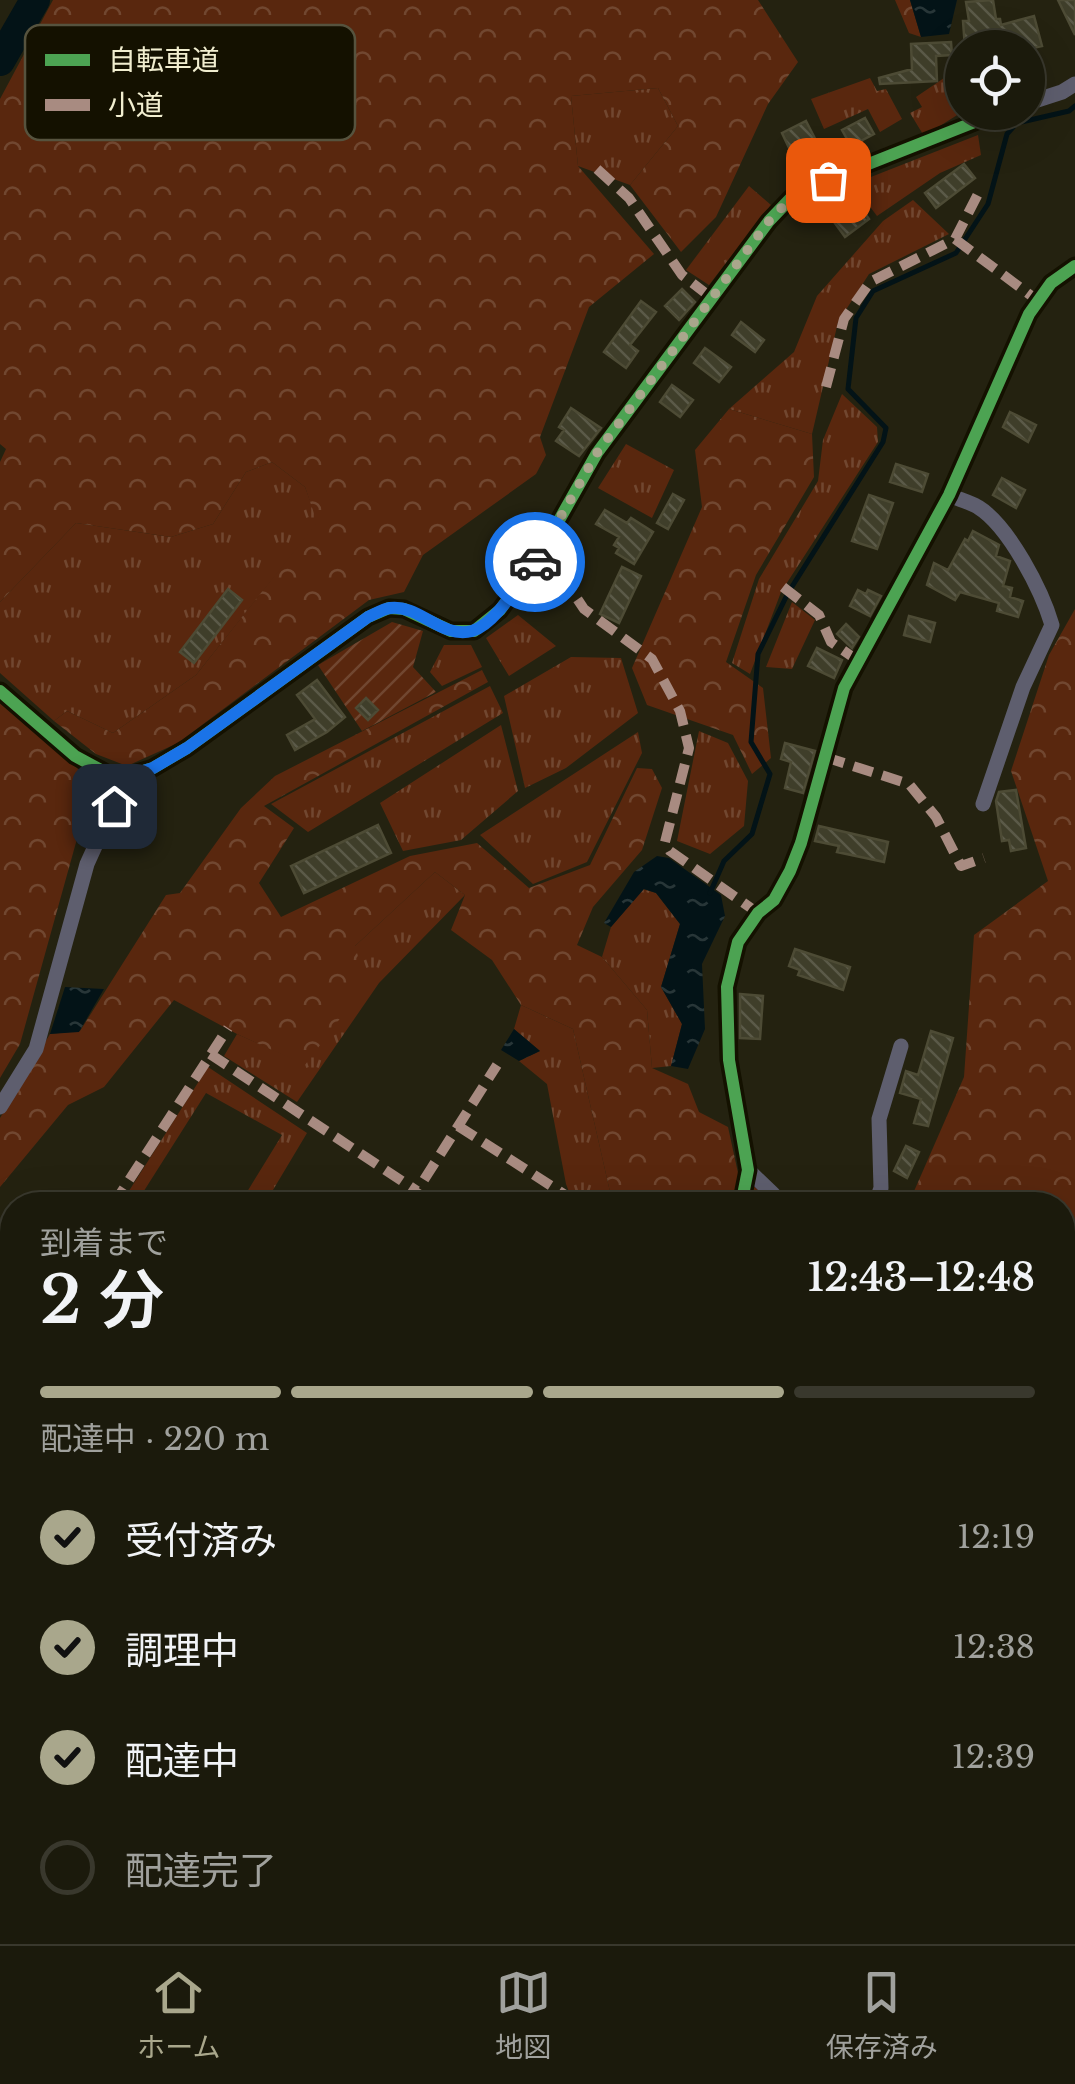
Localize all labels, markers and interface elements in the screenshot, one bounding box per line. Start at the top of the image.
legend [25,25,355,140]
map controls [945,30,1045,130]
button: locate [945,30,1045,130]
text: 自転車道 [108,43,220,78]
text: 小道 [108,88,164,123]
pin [786,138,871,223]
icon: bag [801,153,856,208]
courier [485,512,585,612]
icon: car [508,535,563,590]
pin [72,764,157,849]
icon: home [87,779,142,834]
text: 到着まで [40,1223,168,1263]
text: 12:43–12:48 [807,1254,1035,1301]
text: 2 分 [40,1260,164,1341]
text: 配達中 · 220 m [40,1419,269,1459]
icon: check [40,1510,95,1565]
text: 受付済み [125,1517,277,1564]
text: 12:19 [957,1517,1035,1557]
icon: check [40,1620,95,1675]
text: 調理中 [125,1627,239,1674]
text: 12:38 [953,1627,1035,1667]
icon: check [40,1730,95,1785]
text: 配達中 [125,1737,239,1784]
text: 12:39 [952,1737,1035,1777]
text: 配達完了 [125,1847,277,1894]
tab: ホーム [137,1965,220,2065]
tab: 地図 [495,1965,551,2065]
tab: 保存済み [826,1965,938,2065]

